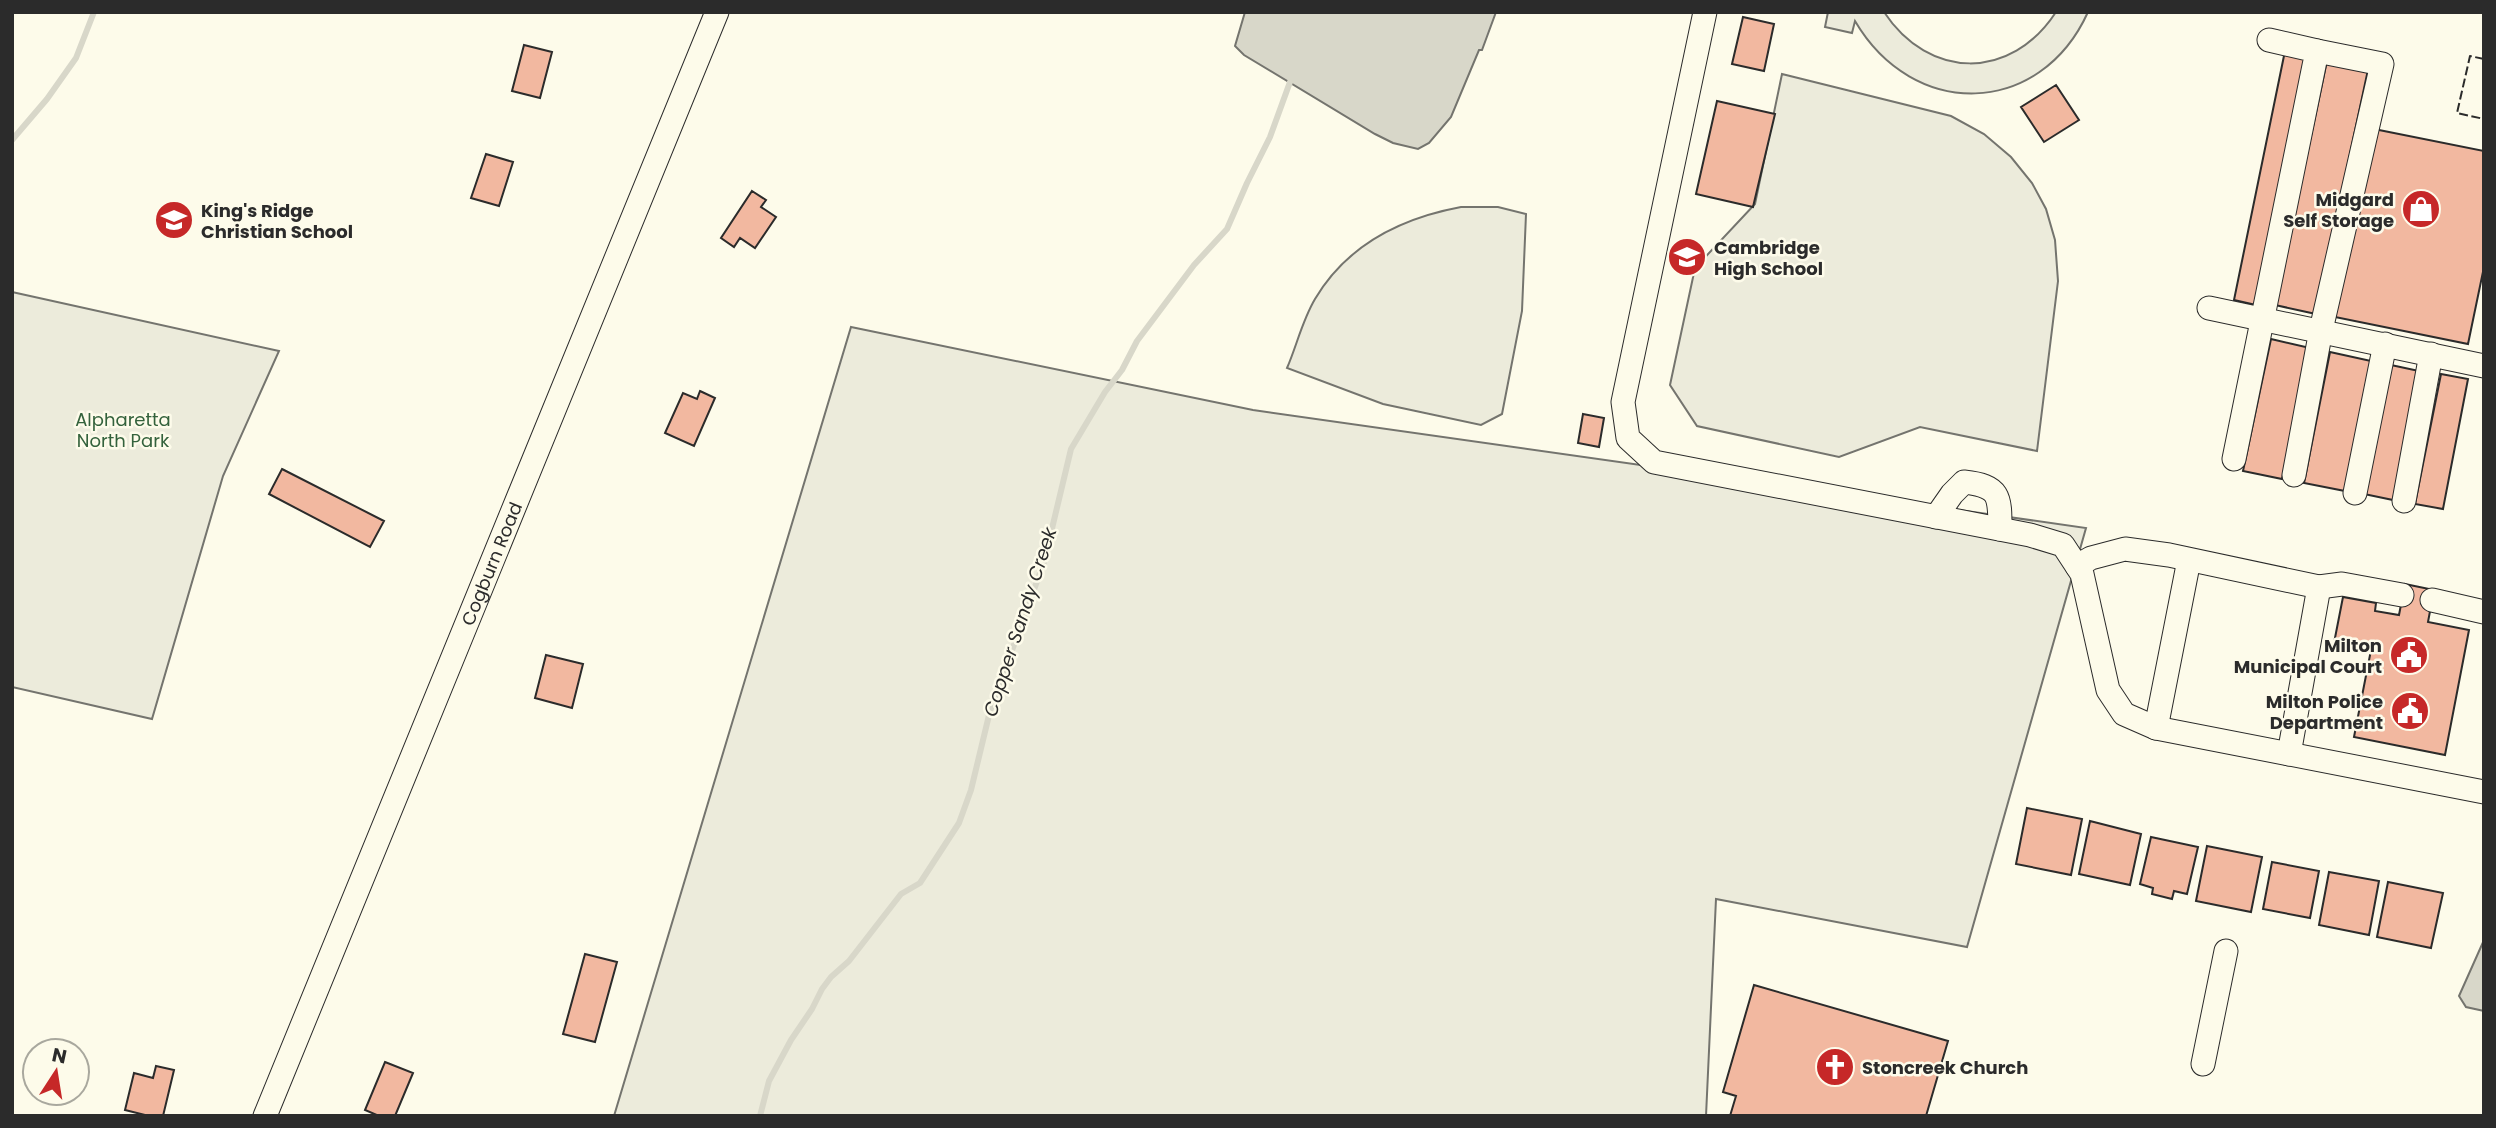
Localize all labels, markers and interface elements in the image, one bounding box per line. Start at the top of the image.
place label: Midgard Self Storage [2283,187,2394,233]
shop icon: Midgard Self Storage [2400,188,2442,230]
place label: King's Ridge Christian School [201,198,353,244]
school or university icon: King's Ridge Christian School [153,199,195,241]
place label: Cambridge High School [1714,235,1823,281]
school or university icon: Cambridge High School [1666,236,1708,278]
park label: Alpharetta North Park [75,407,171,453]
street label: Cogburn Road [455,498,528,629]
water label: Copper Sandy Creek [977,523,1064,720]
place label: Milton Municipal Court [2234,633,2382,679]
public building icon: Milton Municipal Court [2388,634,2430,676]
place label: Milton Police Department [2266,689,2383,735]
public building icon: Milton Police Department [2389,690,2431,732]
north arrow [21,1037,91,1107]
text: N [50,1041,69,1071]
church icon: Stoncreek Church [1814,1046,1856,1088]
place label: Stoncreek Church [1862,1055,2028,1080]

